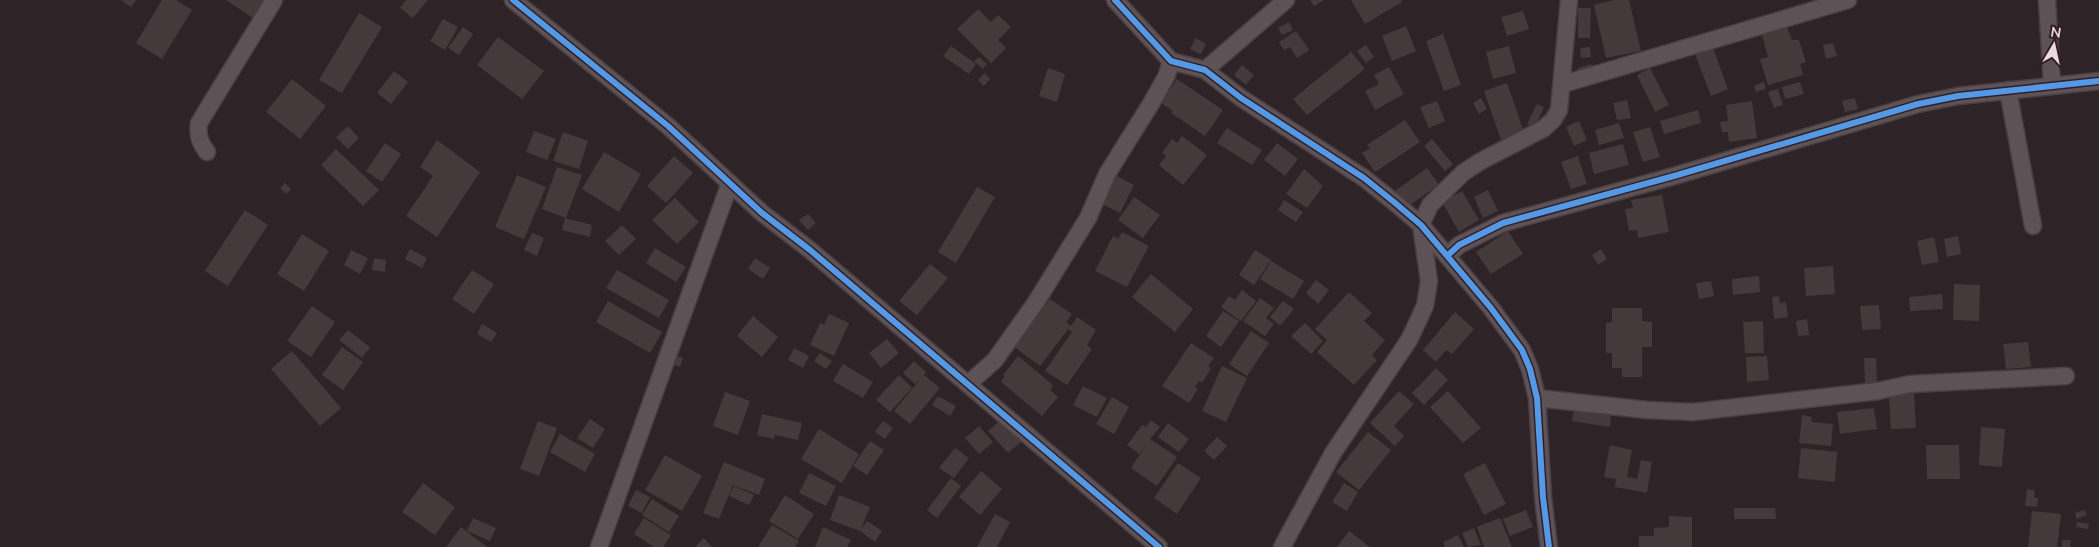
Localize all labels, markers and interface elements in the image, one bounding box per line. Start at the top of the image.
north arrow [2029,20,2079,70]
text: N [2049,22,2063,43]

